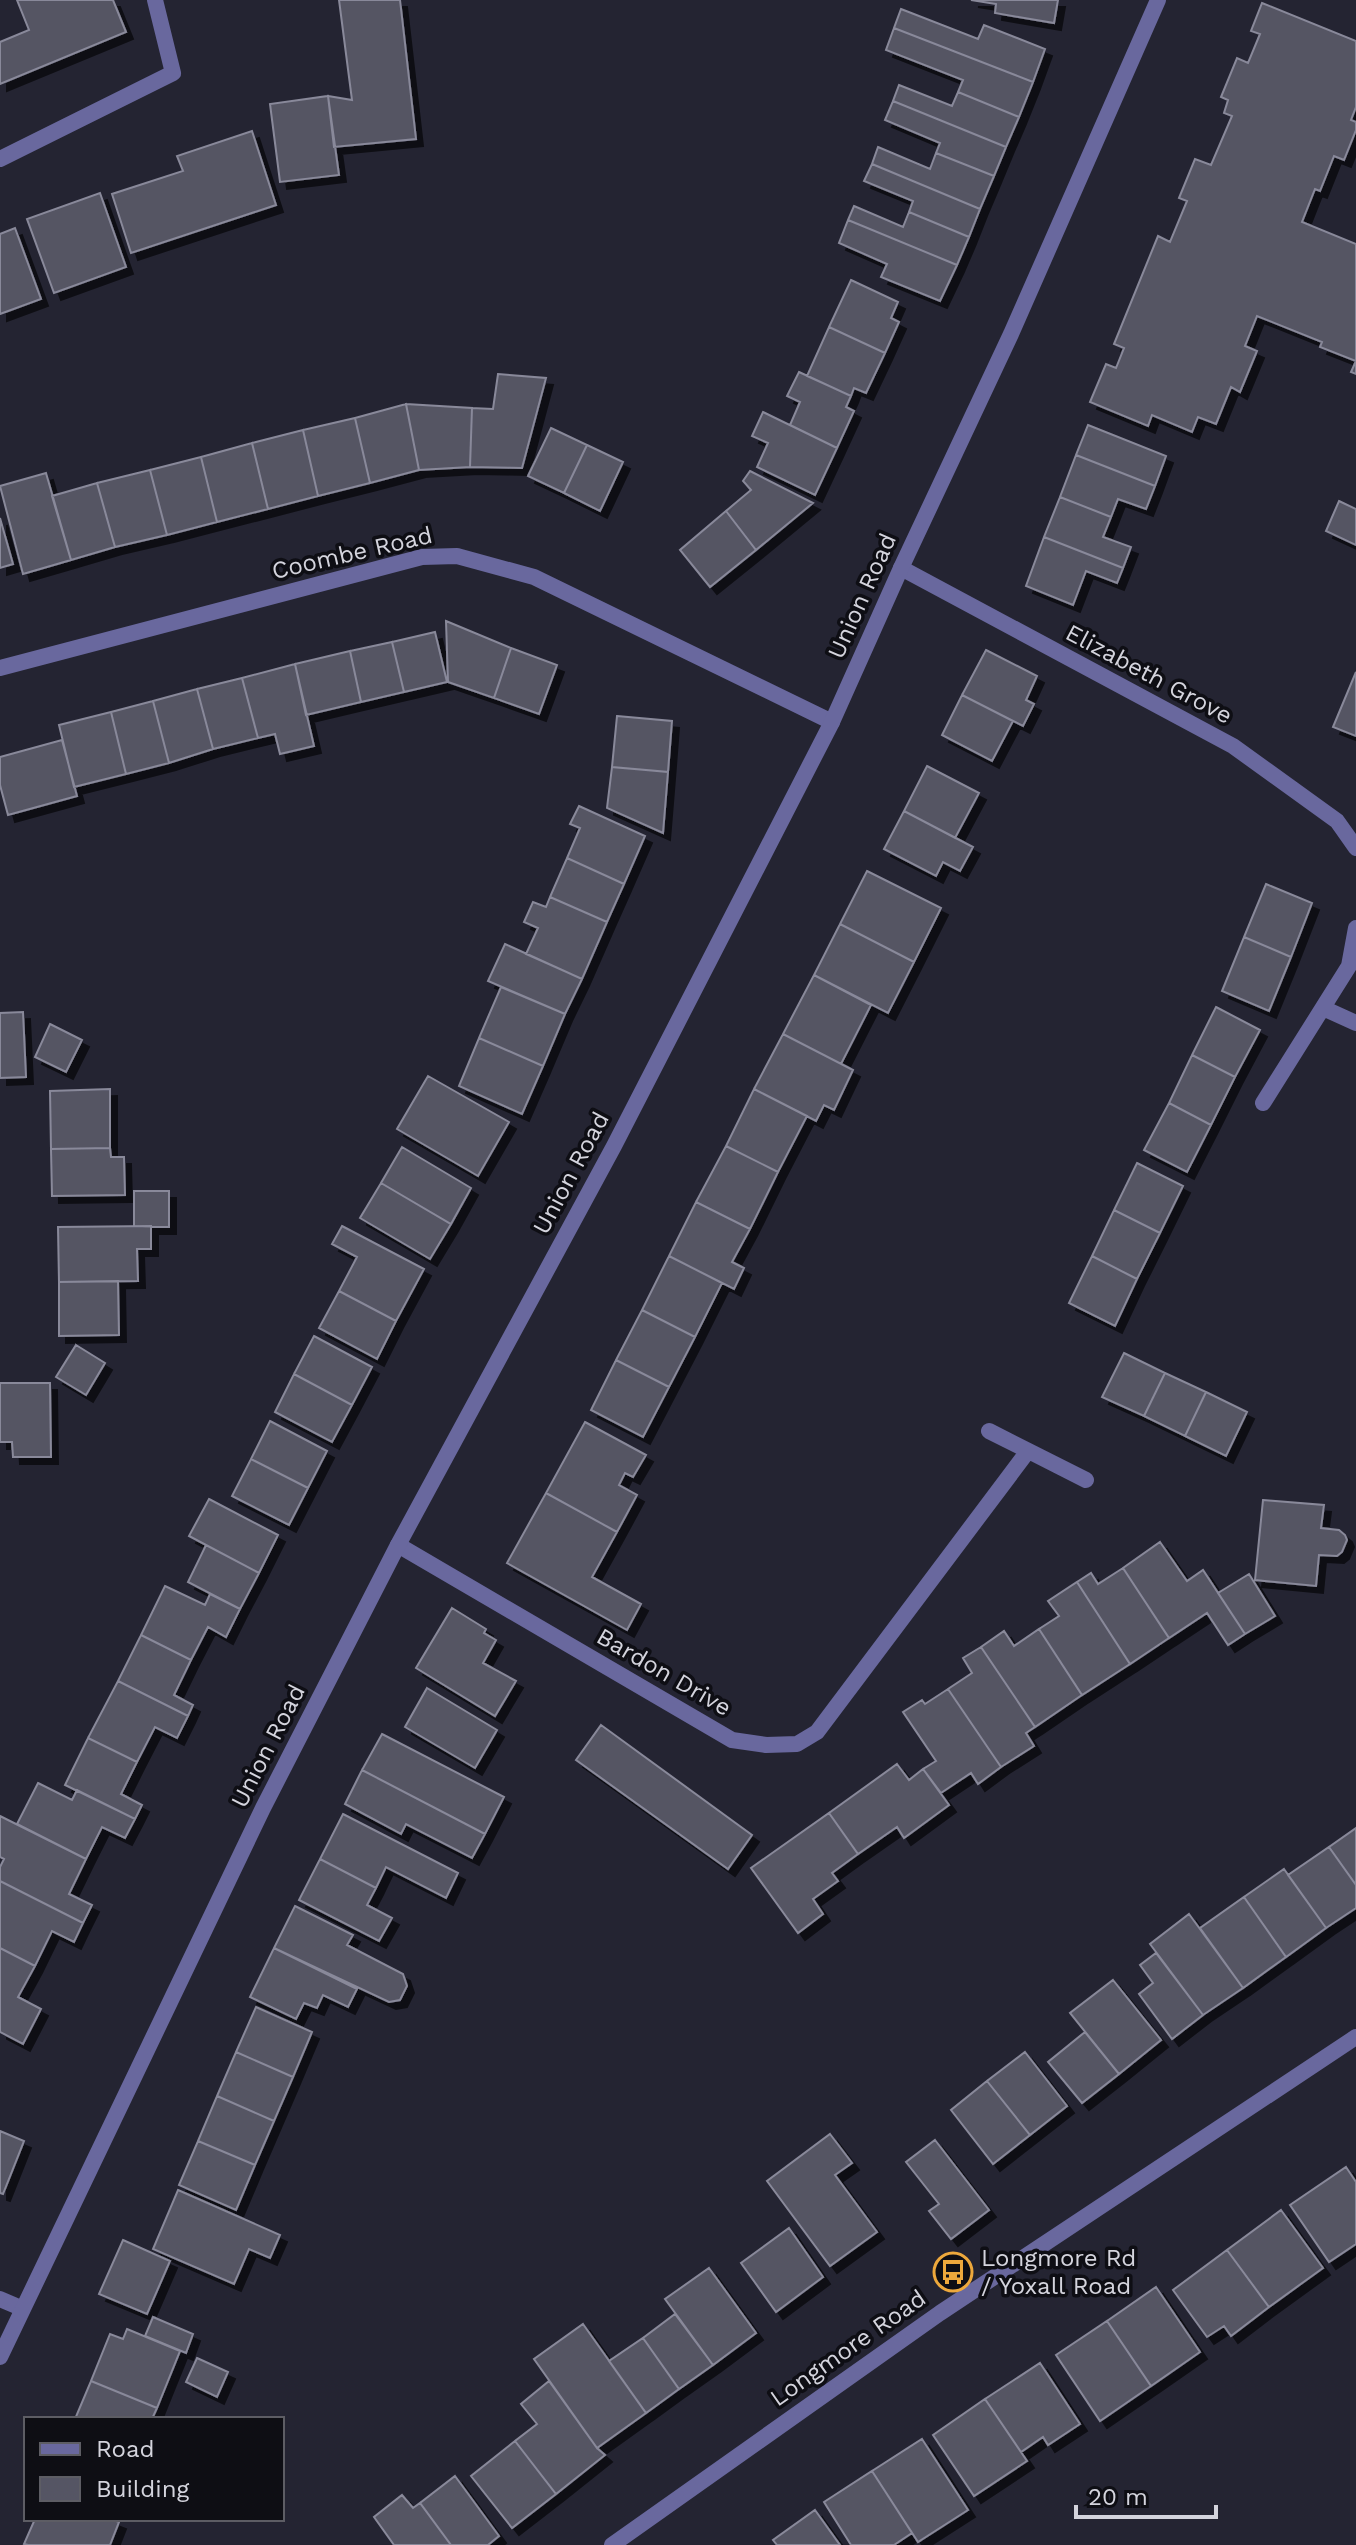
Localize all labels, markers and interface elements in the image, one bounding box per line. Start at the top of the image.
street label: Coombe Road [269,521,435,585]
street label: Union Road [822,529,902,663]
street label: Elizabeth Grove [1061,618,1237,730]
street label: Union Road [527,1107,615,1239]
street label: Bardon Drive [592,1622,736,1722]
street label: Union Road [225,1680,311,1812]
place label: Longmore Rd / Yoxall Road [981,2244,1136,2300]
bus stop icon: Longmore Rd / Yoxall Road [932,2251,974,2293]
street label: Longmore Road [765,2284,931,2412]
legend [24,2417,284,2521]
text: Road [96,2435,155,2463]
scale bar [1076,2469,1216,2519]
text: Building [96,2475,189,2503]
text: 20 m [1088,2483,1148,2511]

